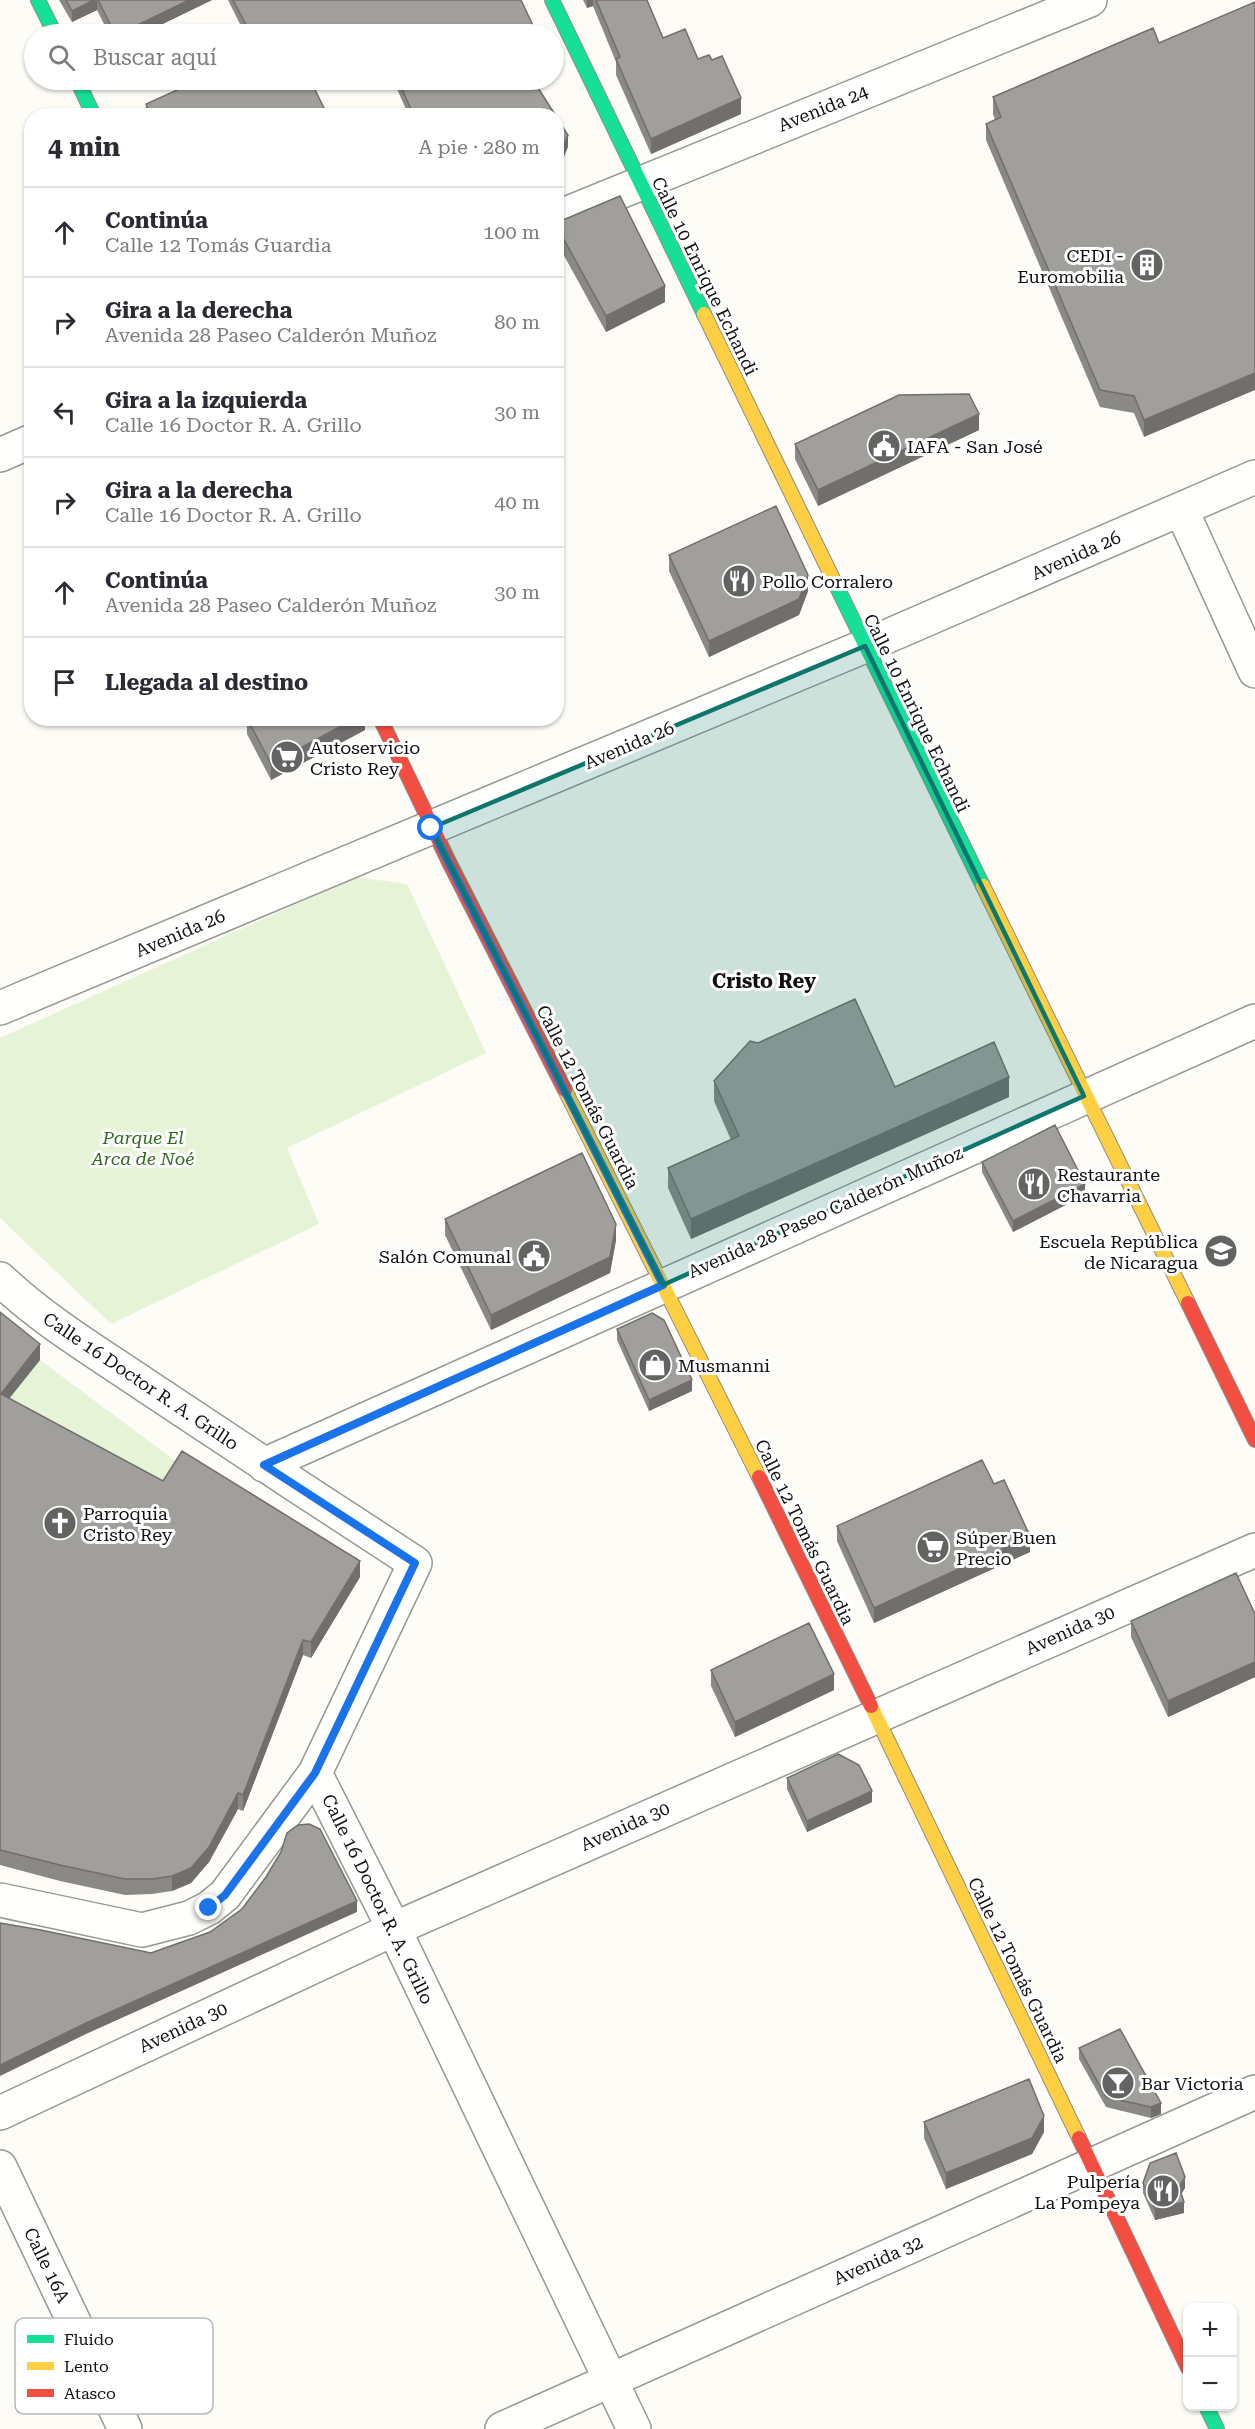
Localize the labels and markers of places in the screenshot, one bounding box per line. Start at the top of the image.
place label: CEDI - Euromobilia [1017,245,1124,287]
building icon: CEDI - Euromobilia [1129,247,1165,283]
public building icon: IAFA - San José [866,428,902,464]
place label: IAFA - San José [907,436,1043,457]
restaurant icon: Pollo Corralero [721,563,757,599]
place label: Pollo Corralero [762,571,893,592]
place label: Autoservicio Cristo Rey [310,737,420,779]
supermarket icon: Autoservicio Cristo Rey [269,739,305,775]
place label: Restaurante Chavarria [1057,1164,1160,1206]
restaurant icon: Restaurante Chavarria [1016,1166,1052,1202]
place label: Escuela República de Nicaragua [1039,1231,1198,1273]
school or university icon: Escuela República de Nicaragua [1203,1233,1239,1269]
public building icon: Salón Comunal [516,1238,552,1274]
place label: Salón Comunal [379,1246,511,1267]
shop icon: Musmanni [637,1347,673,1383]
place label: Musmanni [678,1355,770,1376]
place label: Parroquia Cristo Rey [83,1503,173,1545]
church icon: Parroquia Cristo Rey [42,1505,78,1541]
place label: Súper Buen Precio [956,1527,1057,1569]
supermarket icon: Súper Buen Precio [915,1529,951,1565]
bar icon: Bar Victoria [1100,2065,1136,2101]
place label: Bar Victoria [1141,2073,1244,2094]
place label: Pulpería La Pompeya [1034,2171,1140,2213]
restaurant icon: Pulpería La Pompeya [1145,2173,1181,2209]

